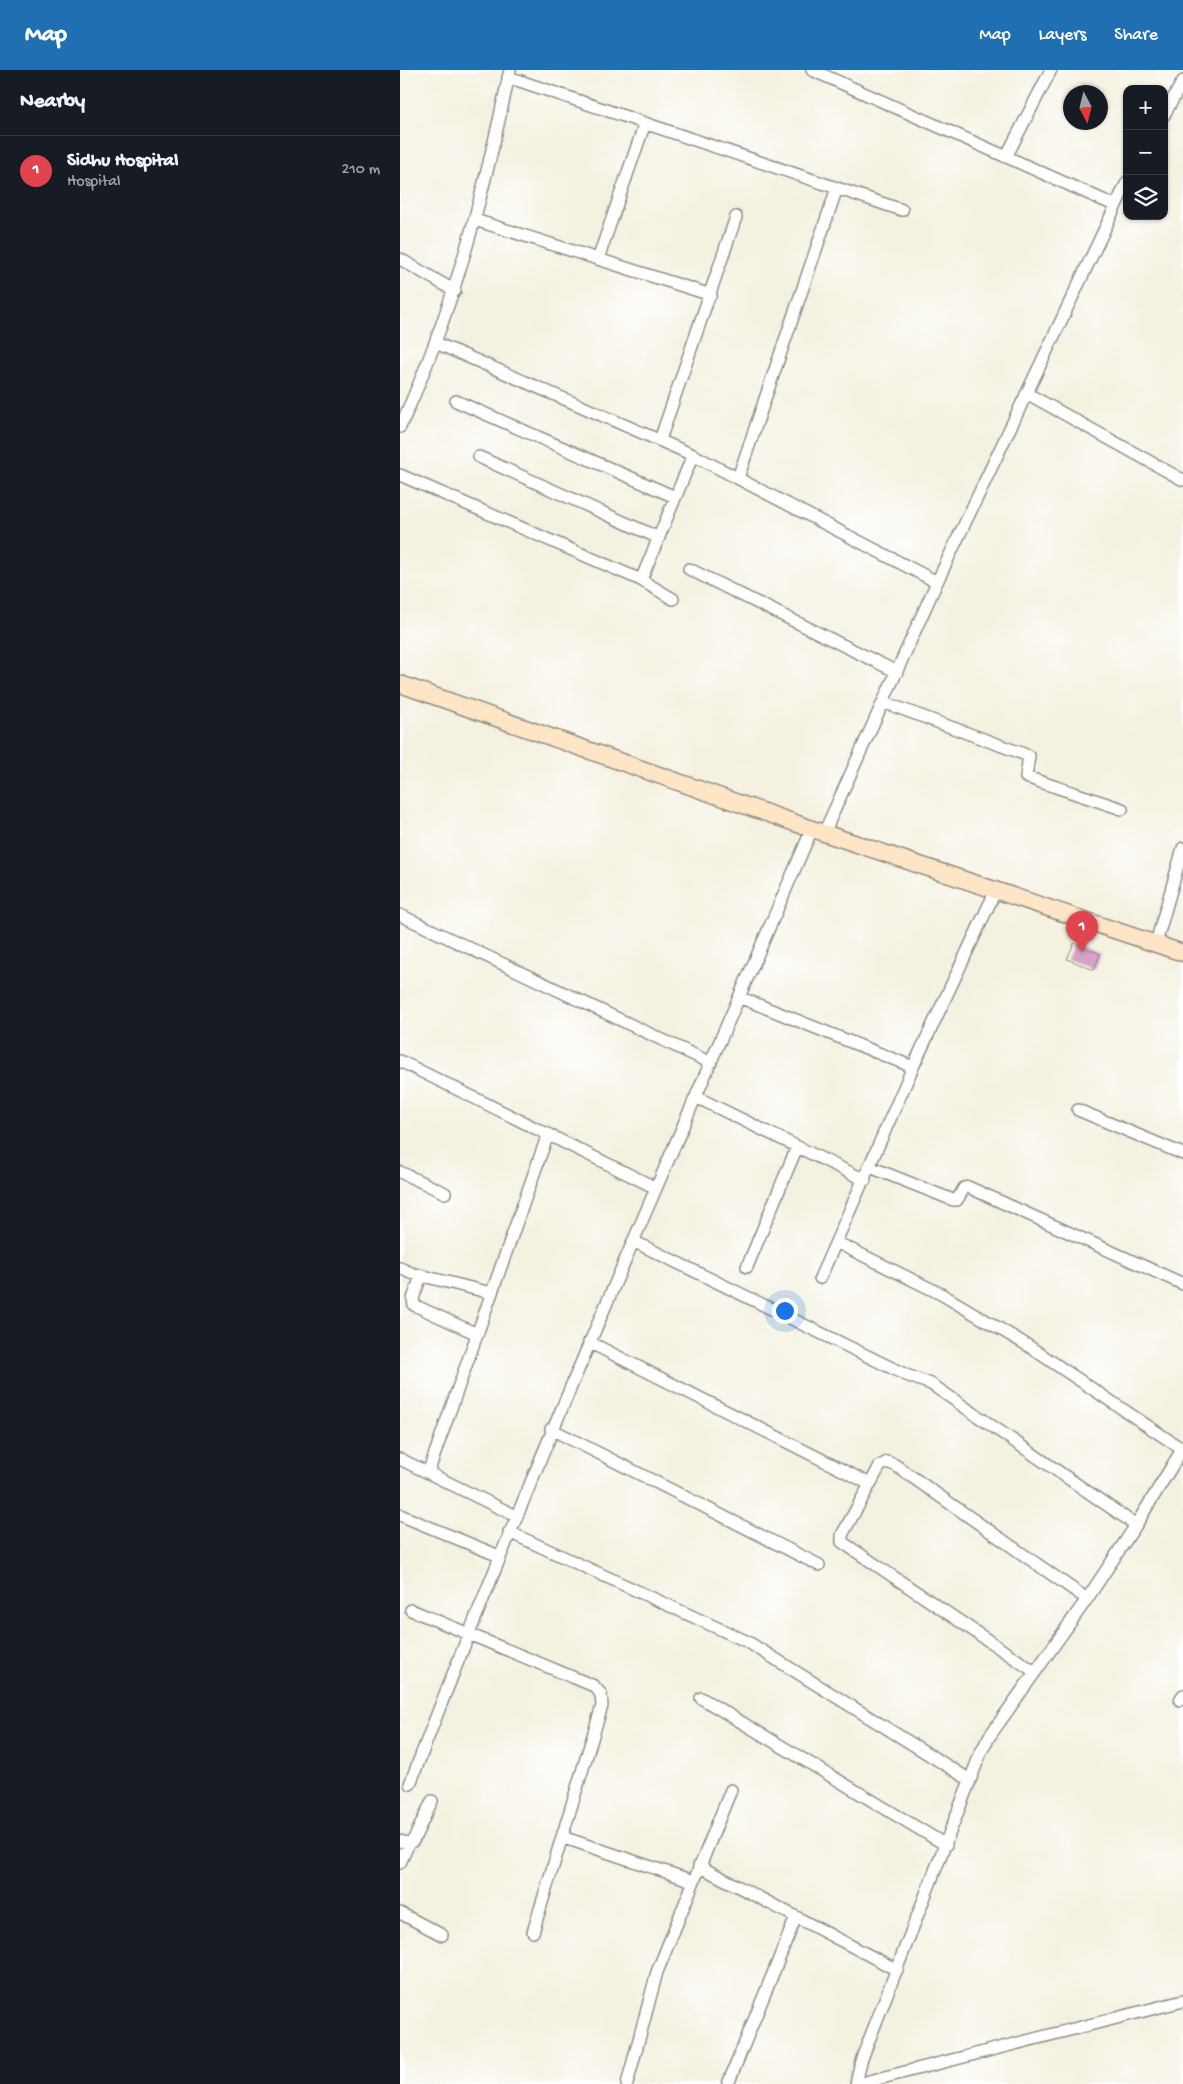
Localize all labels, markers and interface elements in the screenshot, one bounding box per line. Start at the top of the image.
text: Map [25,21,67,50]
text: Map [979,25,1011,46]
text: Layers [1039,25,1086,46]
text: Share [1114,25,1158,46]
north arrow [1063,85,1108,130]
map controls [1123,85,1168,220]
button: + [1123,85,1168,130]
text: Nearby [20,90,85,115]
button: − [1123,130,1168,175]
text: Sidhu Hospital [67,150,178,173]
text: 1 [33,161,39,180]
text: 210 m [341,161,380,180]
text: Hospital [67,173,121,192]
button: layers [1123,175,1168,220]
pin: 1 [1066,911,1098,952]
your location [772,1298,798,1324]

